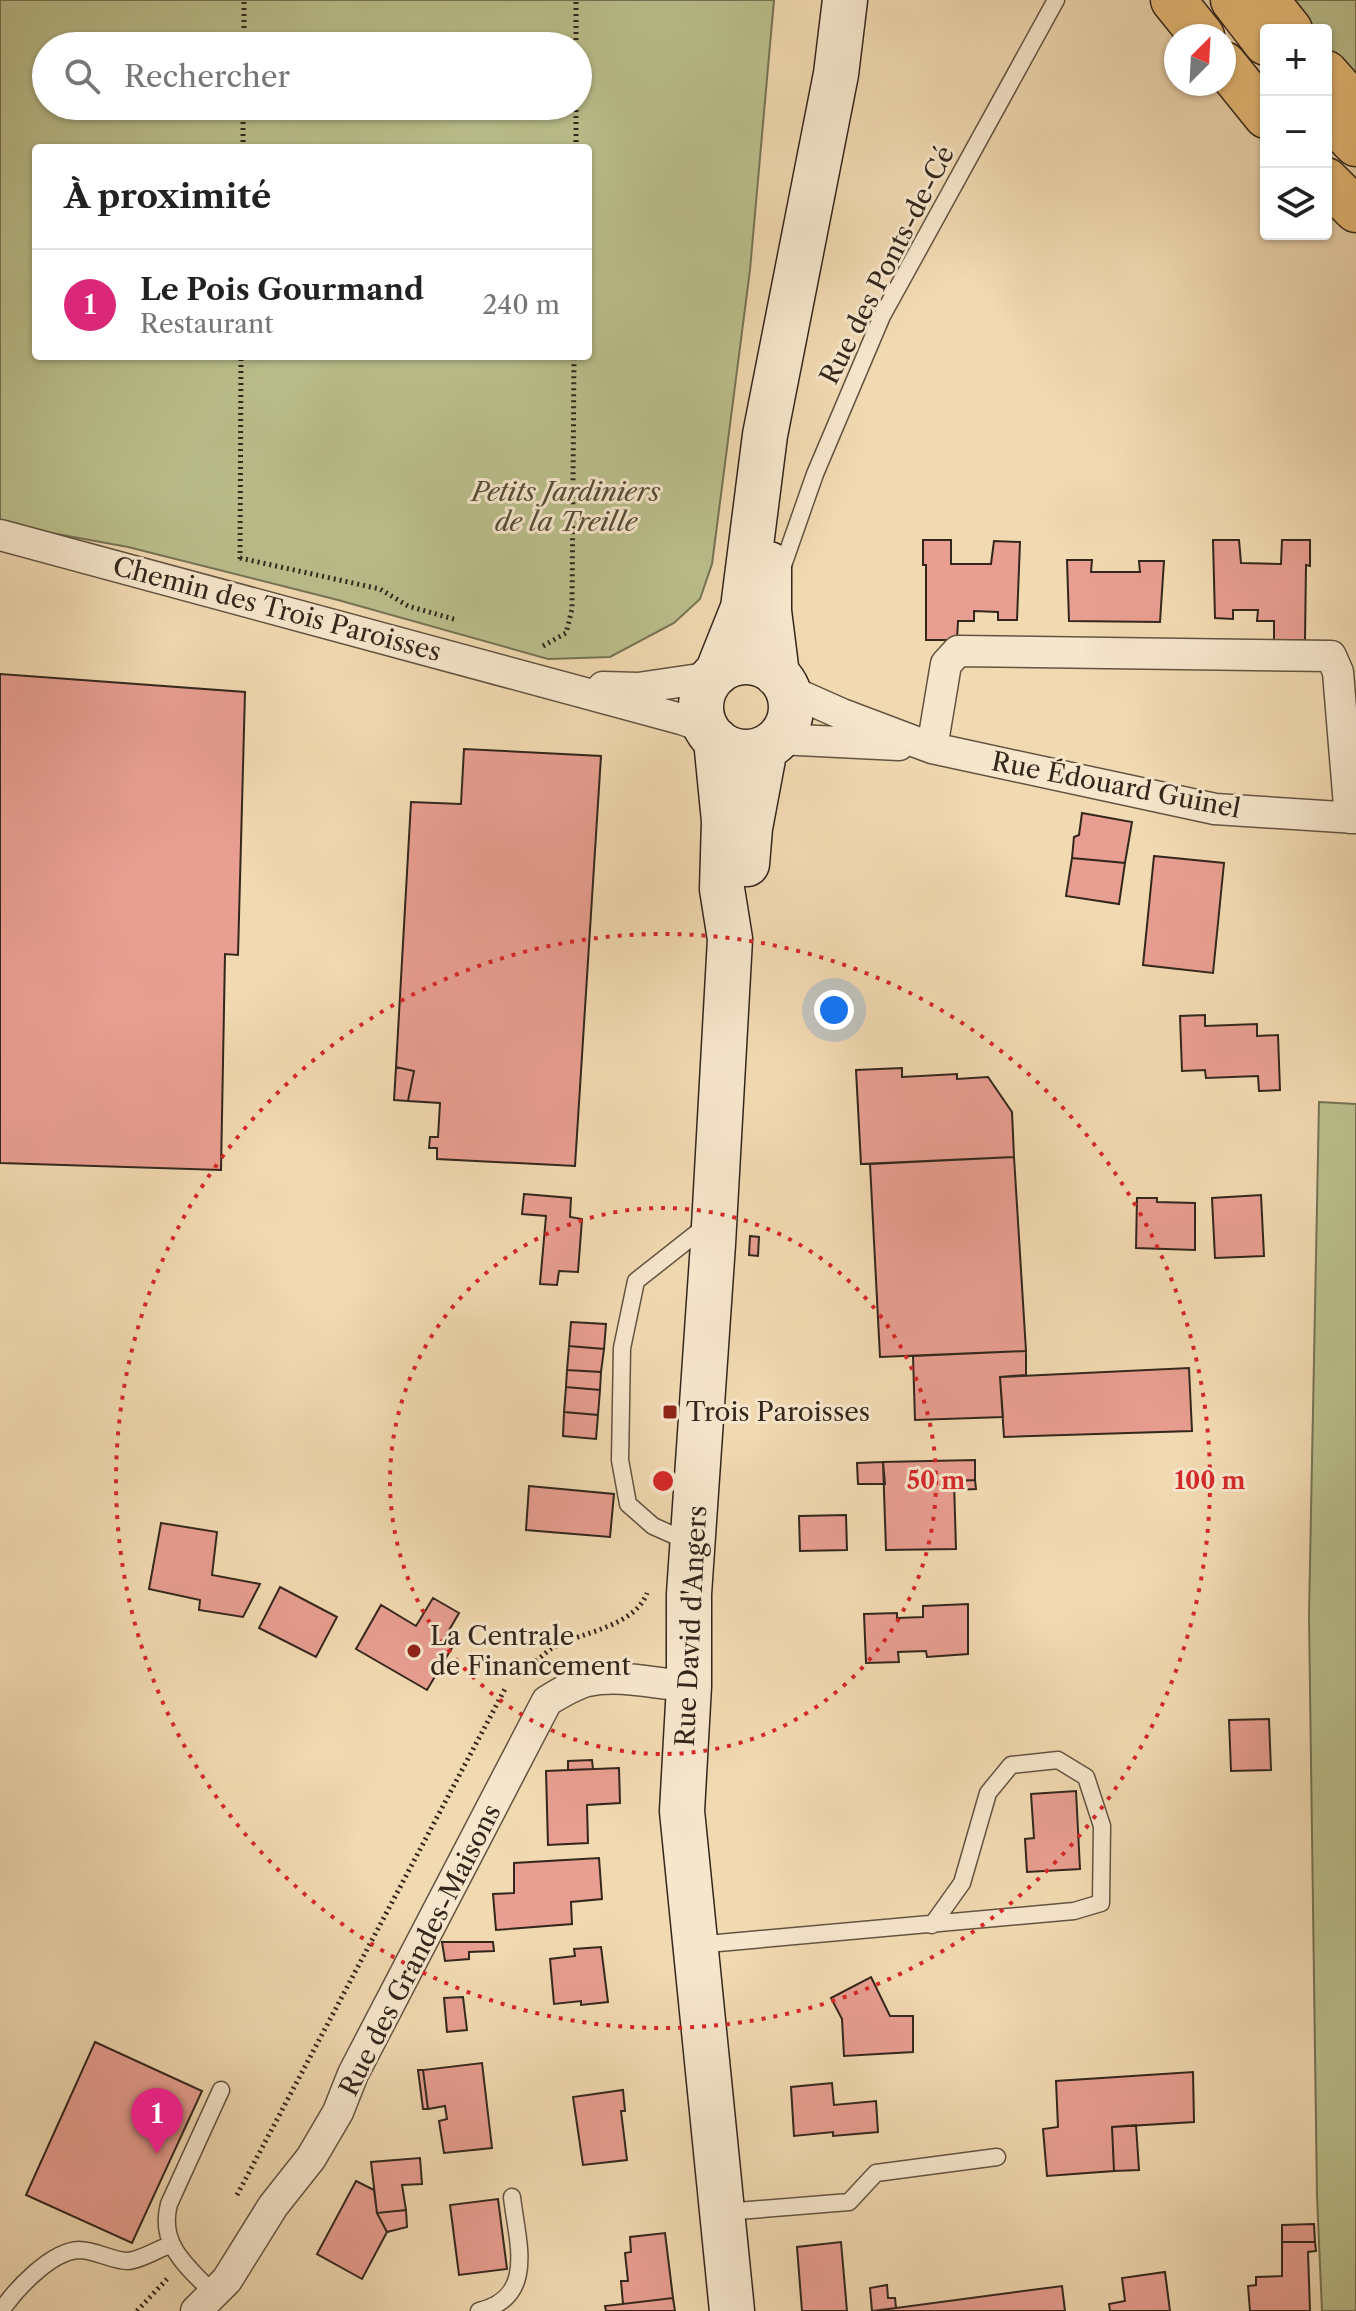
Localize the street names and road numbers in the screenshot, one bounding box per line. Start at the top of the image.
street label: Rue des Ponts-de-Cé [813,140,961,390]
street label: Chemin des Trois Paroisses [109,550,445,668]
street label: Rue Édouard Guinel [989,745,1243,825]
street label: Rue David d'Angers [669,1505,713,1747]
street label: Rue des Grandes-Maisons [332,1799,508,2101]

